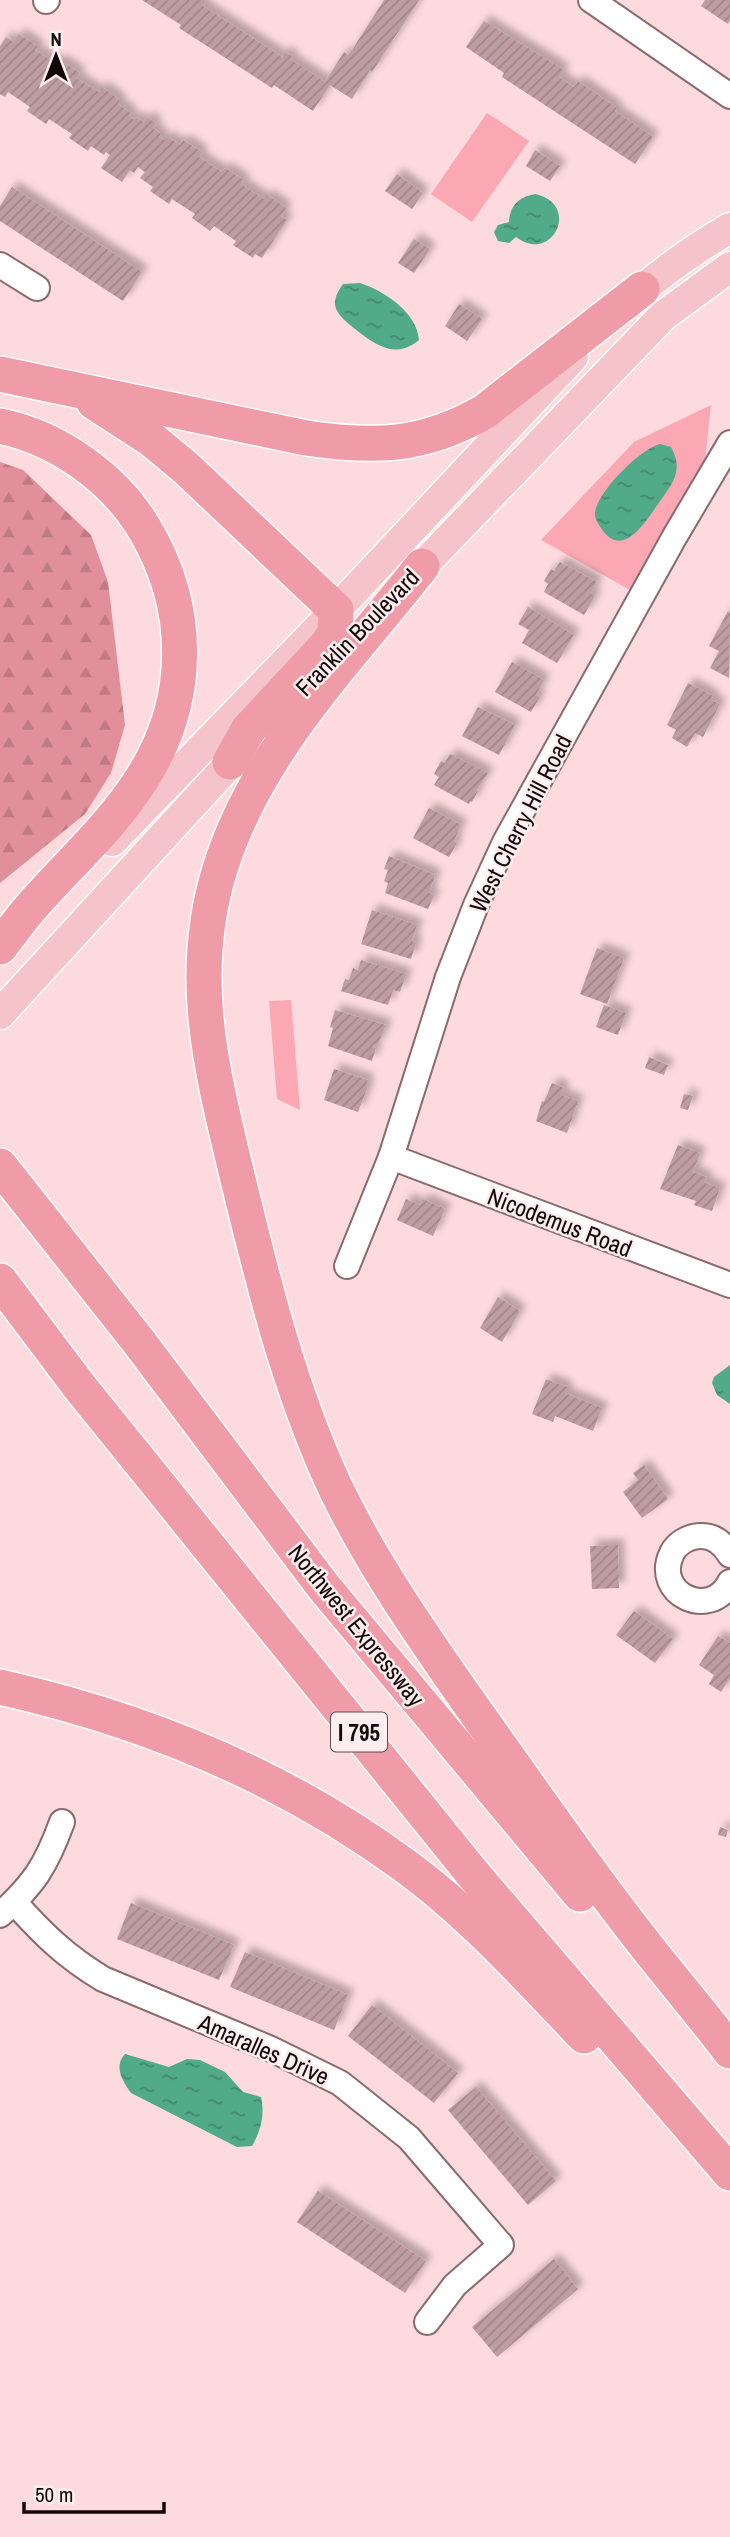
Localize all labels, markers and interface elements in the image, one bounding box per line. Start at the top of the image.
north arrow [21,21,91,91]
text: N [50,26,62,52]
street label: Franklin Boulevard [288,561,426,703]
street label: West Cherry Hill Road [461,729,579,917]
street label: Nicodemus Road [483,1180,637,1264]
street label: Northwest Expressway [282,1537,433,1713]
road number: I 795 [331,1712,387,1751]
street label: Amaralles Drive [193,2006,334,2092]
scale bar [24,2470,164,2514]
text: 50 m [35,2480,73,2509]

